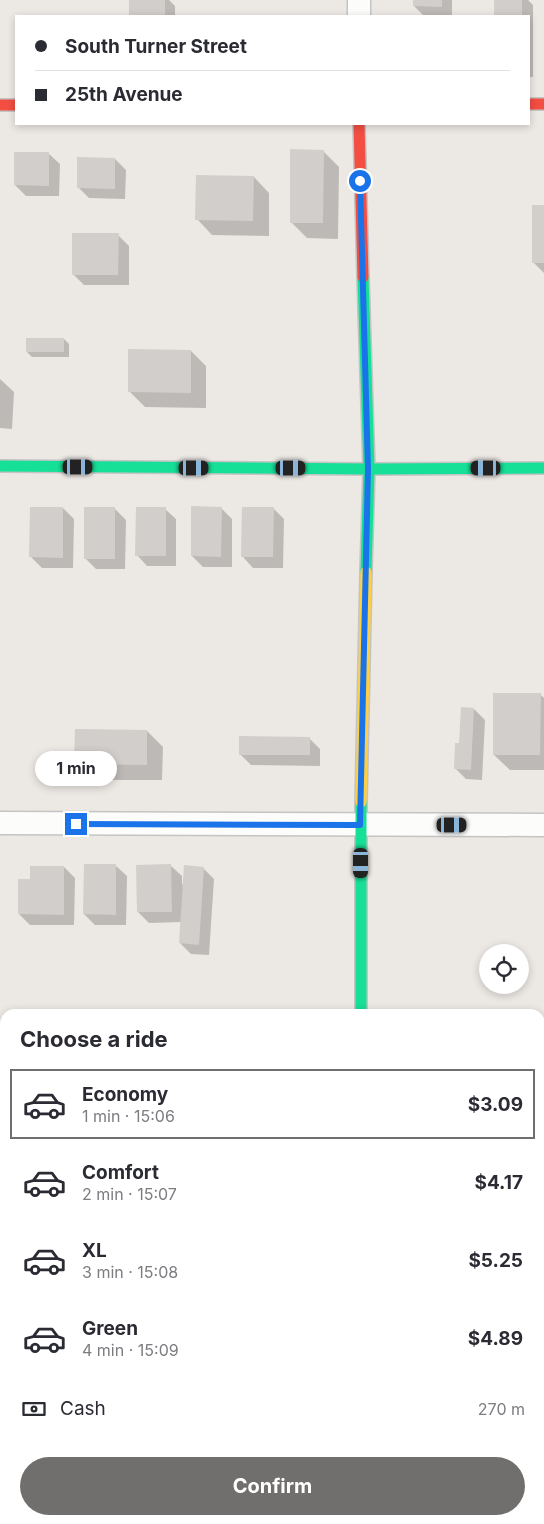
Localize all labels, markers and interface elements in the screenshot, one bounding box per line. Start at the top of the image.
text: South Turner Street [65,35,247,58]
text: 25th Avenue [65,83,183,106]
route start [349,170,371,192]
car [63,460,93,475]
car [179,461,209,476]
car [276,461,306,476]
car [471,461,501,476]
callout: 1 min [35,752,117,786]
text: 1 min [56,758,96,778]
route end [65,813,87,835]
car [437,818,467,833]
car [353,848,368,878]
map controls [479,944,529,994]
button: locate [479,944,529,994]
text: Choose a ride [20,1026,168,1052]
icon: car [22,1082,67,1127]
text: Economy [82,1083,168,1106]
text: $3.09 [468,1093,523,1116]
text: 1 min · 15:06 [82,1106,175,1126]
icon: car [22,1160,67,1205]
text: Comfort [82,1161,159,1184]
text: $4.17 [474,1171,523,1194]
text: 2 min · 15:07 [82,1184,177,1204]
icon: car [22,1238,67,1283]
text: XL [82,1239,107,1262]
text: $5.25 [468,1249,523,1272]
text: 3 min · 15:08 [82,1262,178,1282]
icon: car [22,1316,67,1361]
text: Green [82,1317,138,1340]
text: $4.89 [468,1327,523,1350]
text: 4 min · 15:09 [82,1340,179,1360]
icon: cash [20,1395,48,1423]
text: Cash [60,1397,106,1420]
text: 270 m [478,1399,525,1419]
button: Confirm [20,1457,525,1515]

